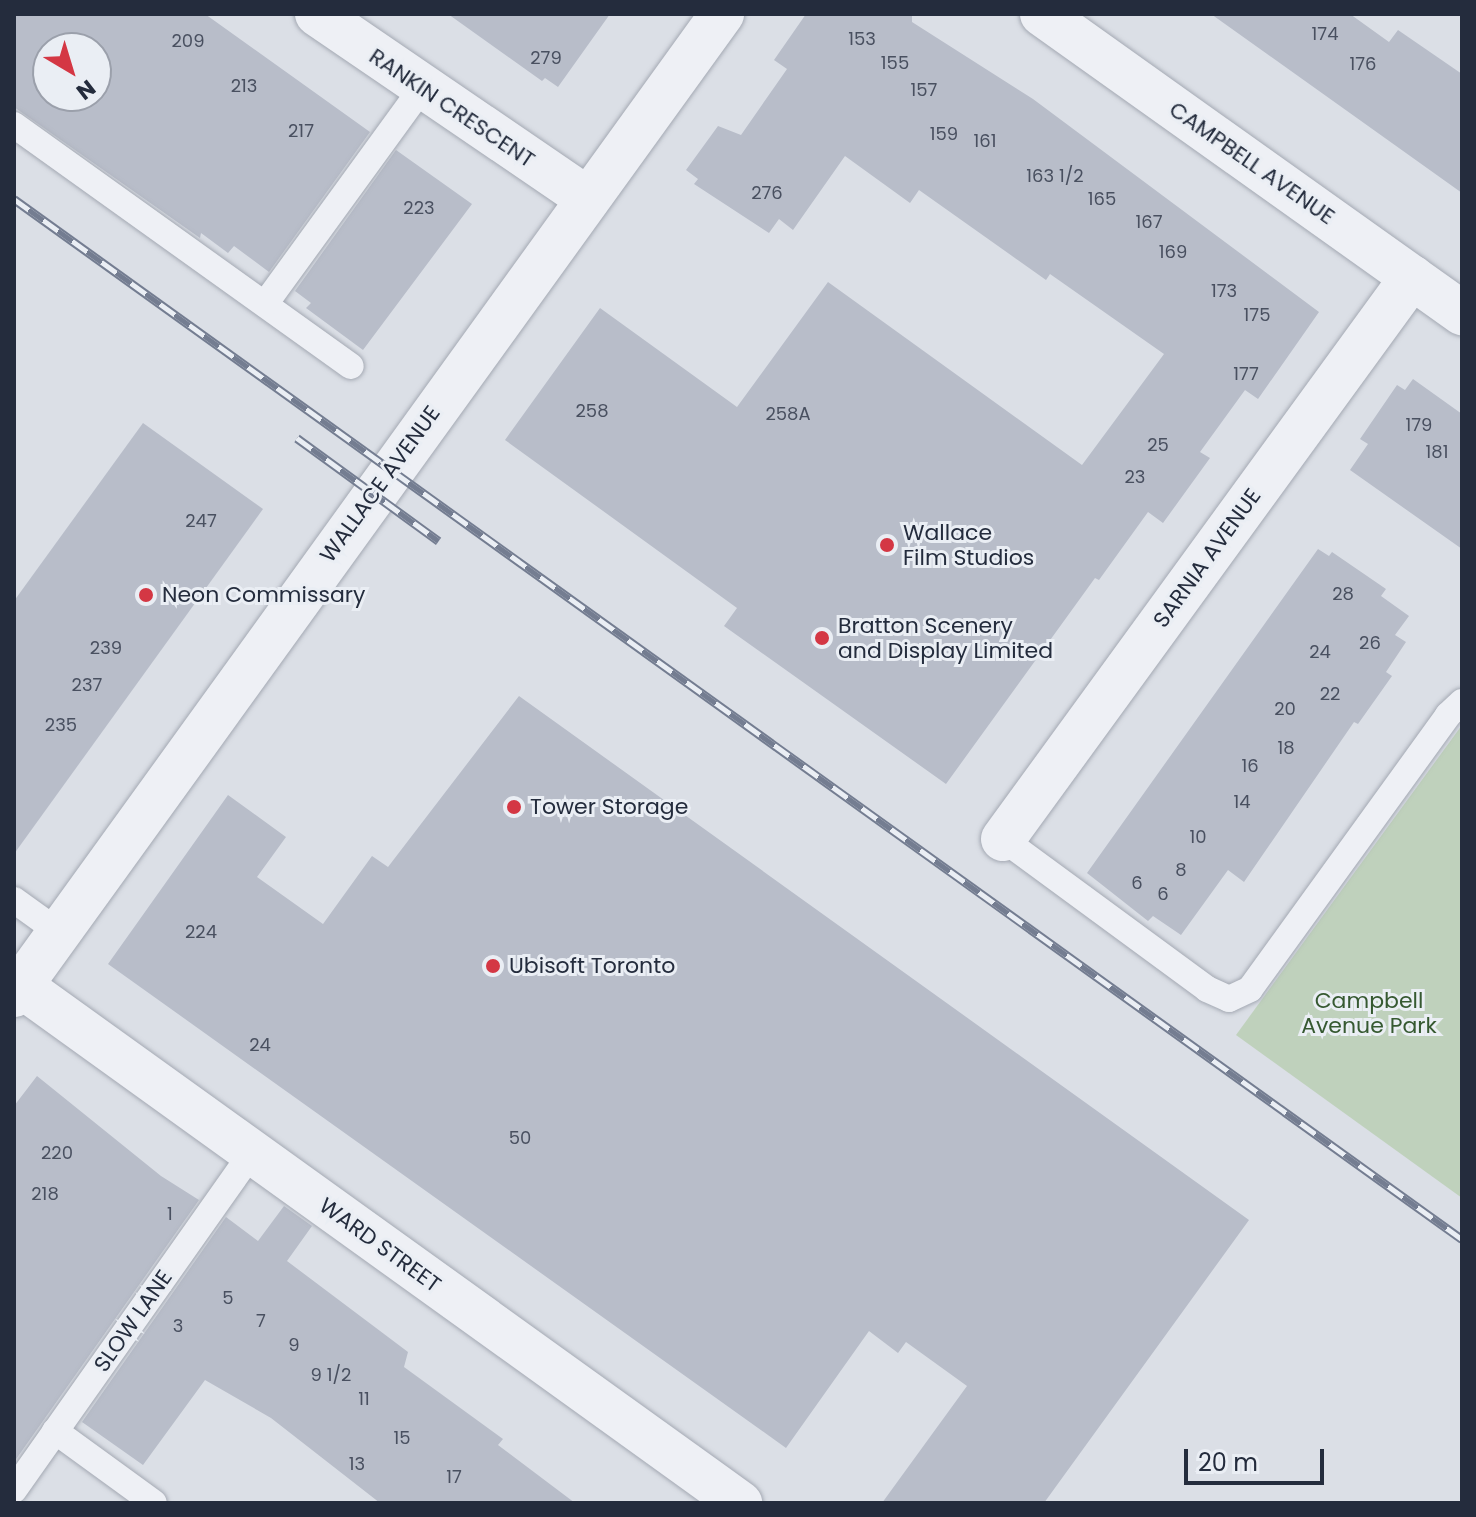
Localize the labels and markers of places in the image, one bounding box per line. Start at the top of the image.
place label: Wallace Film Studios [903,519,1034,570]
marker: Wallace Film Studios [878,536,896,554]
place label: Neon Commissary [162,582,365,608]
marker: Neon Commissary [137,586,155,604]
place label: Bratton Scenery and Display Limited [838,612,1053,664]
marker: Bratton Scenery and Display Limited [813,629,831,647]
place label: Tower Storage [530,794,688,820]
marker: Tower Storage [505,798,523,816]
place label: Ubisoft Toronto [509,953,675,979]
marker: Ubisoft Toronto [484,957,502,975]

